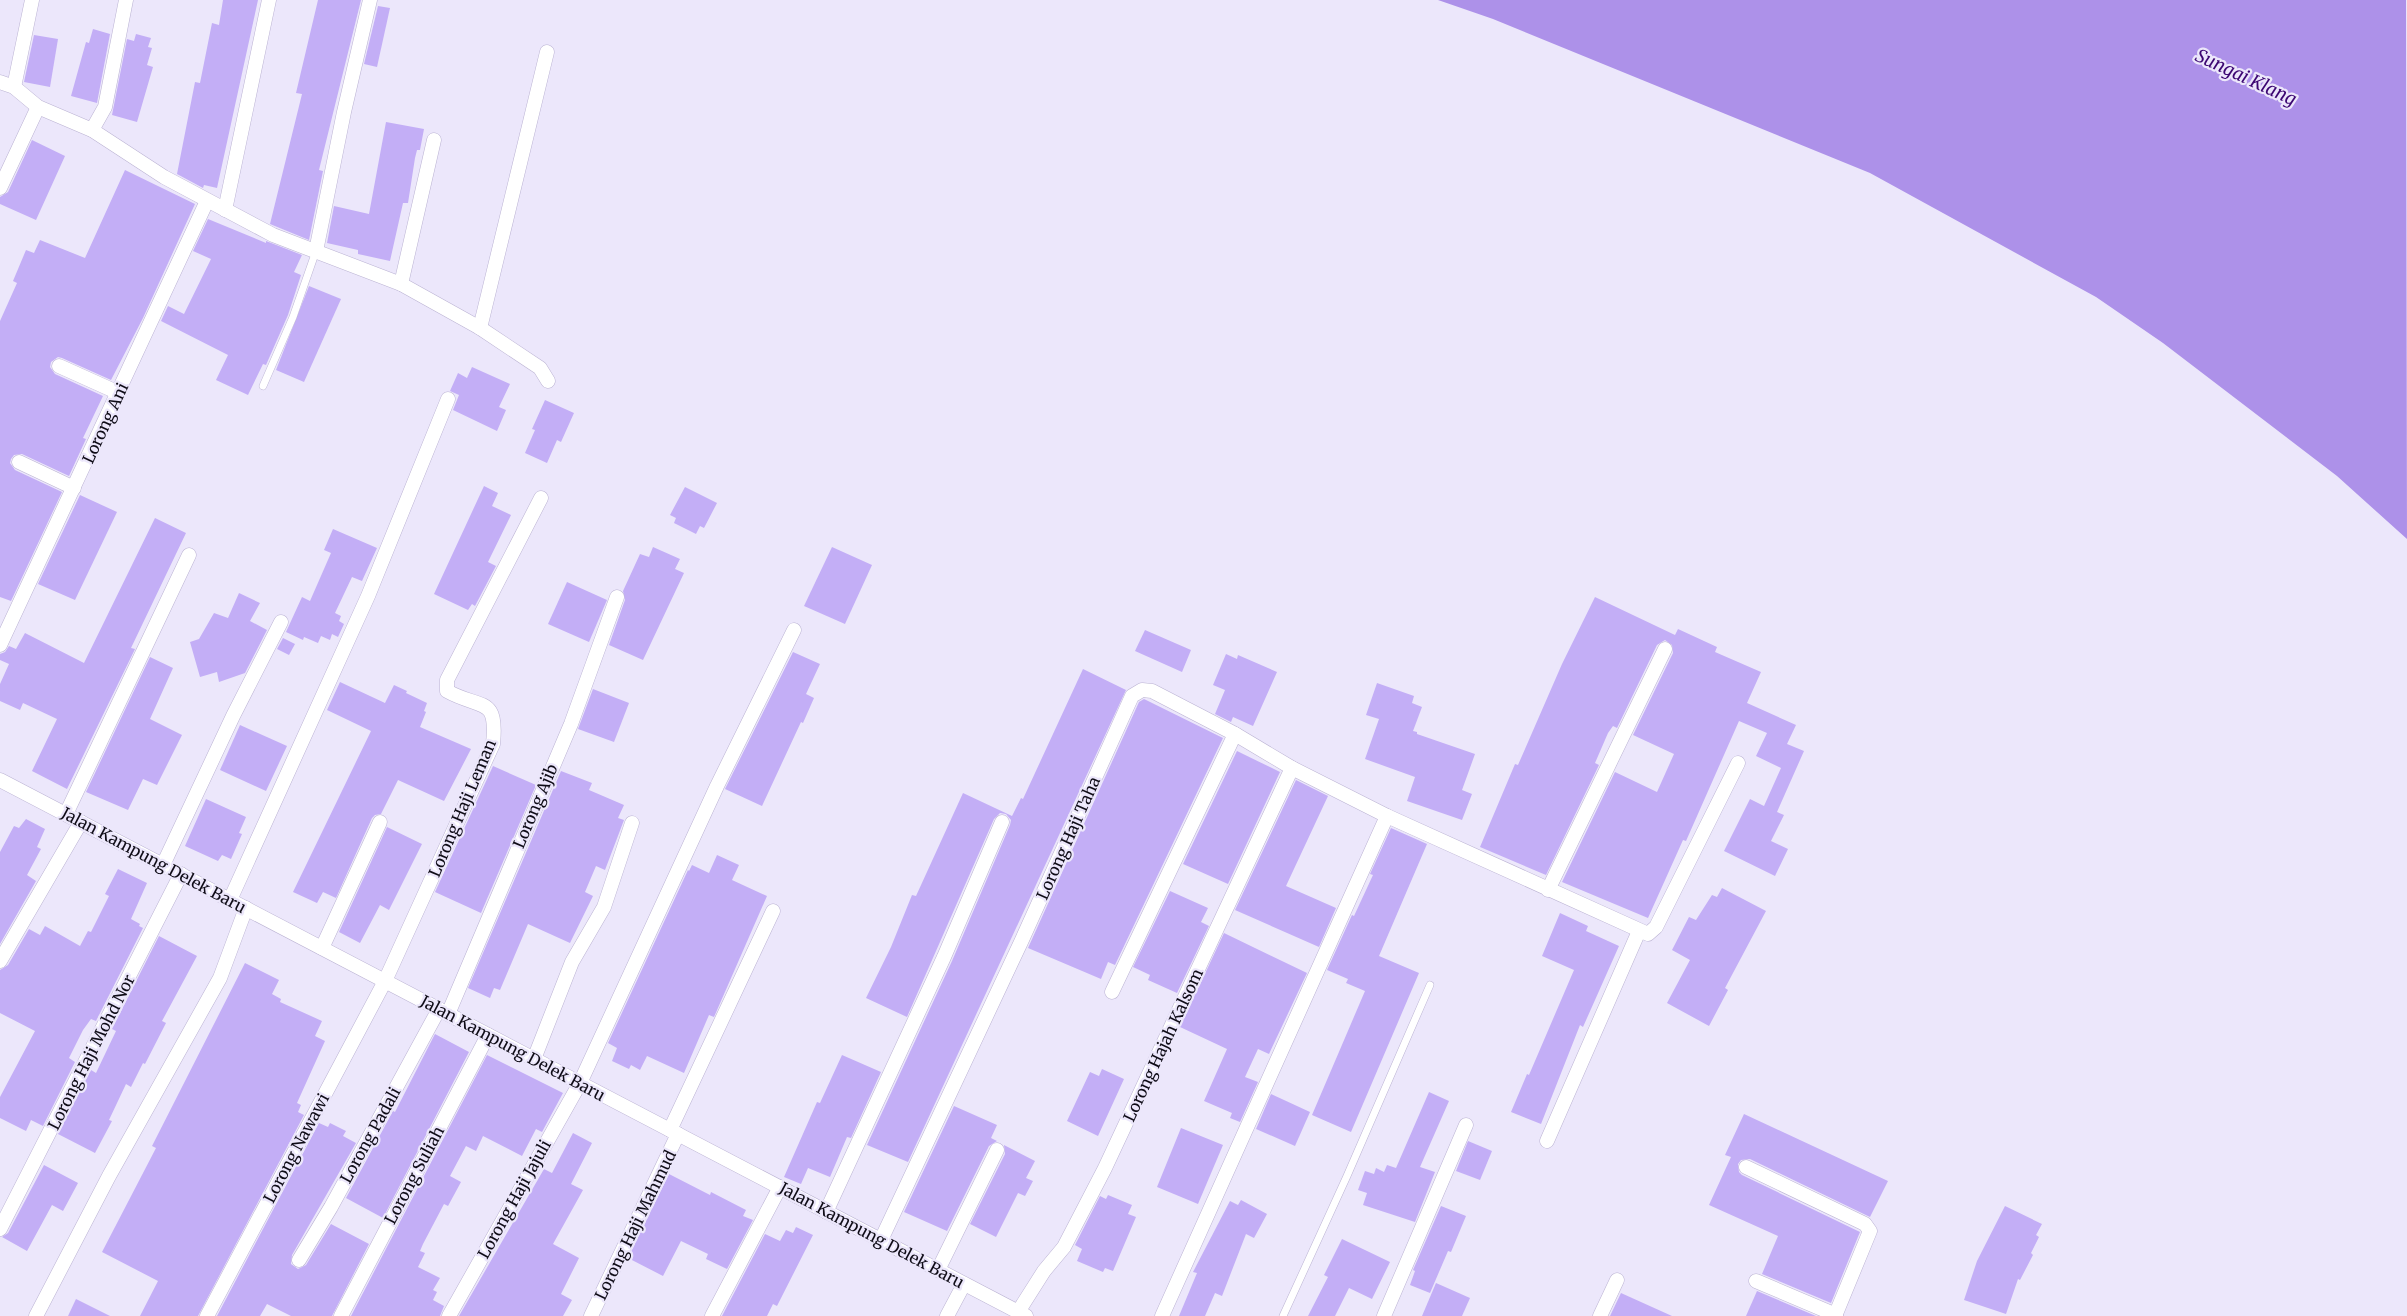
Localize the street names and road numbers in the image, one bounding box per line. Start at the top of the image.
street label: Lorong Ani [78,380,132,466]
street label: Lorong Haji Leman [424,736,500,880]
street label: Lorong Ajib [508,760,562,851]
street label: Lorong Haji Taha [1032,773,1104,903]
street label: Jalan Kampung Delek Baru [57,802,250,917]
street label: Lorong Hajah Kalsom [1119,965,1207,1125]
street label: Lorong Haji Mohd Nor [43,971,139,1133]
street label: Jalan Kampung Delek Baru [416,990,609,1105]
street label: Lorong Padali [335,1084,405,1186]
street label: Lorong Nawawi [259,1090,333,1206]
street label: Lorong Suliah [380,1122,448,1227]
street label: Lorong Haji Jajuli [473,1136,555,1262]
street label: Lorong Haji Mahmud [590,1147,680,1303]
street label: Jalan Kampung Delek Baru [775,1177,968,1292]

